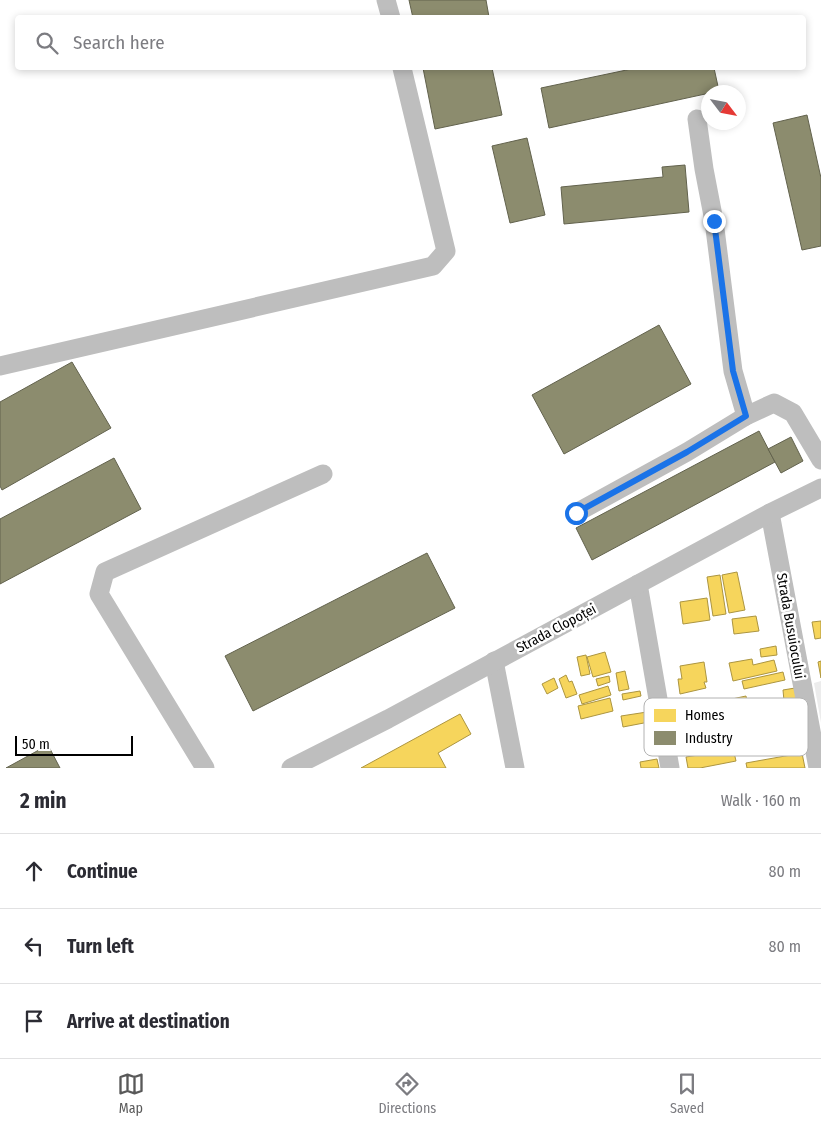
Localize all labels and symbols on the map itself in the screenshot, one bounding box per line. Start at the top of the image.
north arrow [701,85,746,130]
route end [703,210,726,233]
route start [565,502,588,525]
street label: Strada Busuiocului [773,572,808,680]
street label: Strada Clopoței [513,600,600,658]
legend [644,698,808,756]
text: Homes [685,707,725,724]
text: Industry [685,730,733,747]
scale bar [15,733,132,756]

